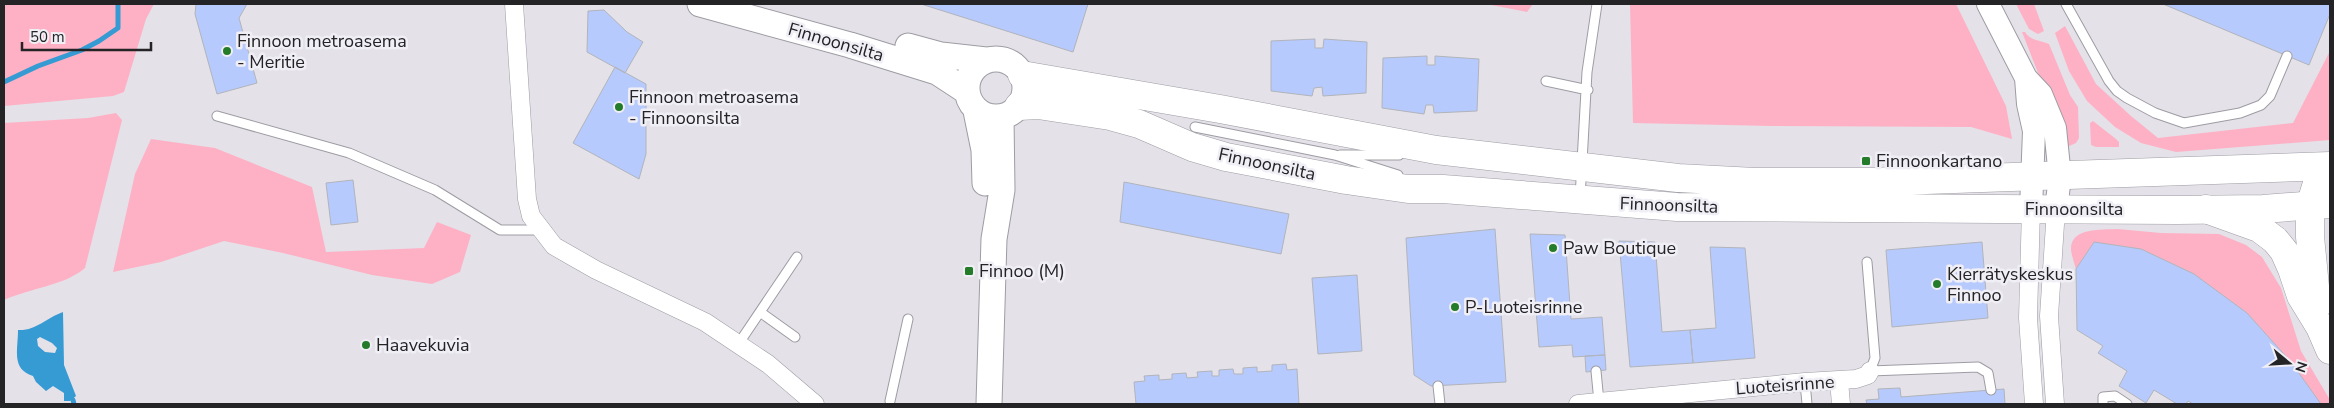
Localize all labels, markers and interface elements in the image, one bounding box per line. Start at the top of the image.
street label: Finnoonsilta [785,17,887,67]
scale bar [22,20,151,52]
text: 50 m [30,27,65,47]
place label: Finnoon metroasema - Meritie [237,29,407,74]
marker: Finnoon metroasema - Meritie [221,45,233,57]
place label: Finnoon metroasema - Finnoonsilta [629,85,799,130]
marker: Finnoon metroasema - Finnoonsilta [613,101,625,113]
street label: Finnoonsilta [1216,142,1318,186]
place label: Finnoonkartano [1876,149,2002,173]
marker: Finnoonkartano [1860,155,1872,167]
street label: Finnoonsilta [1619,191,1719,219]
street label: Finnoonsilta [2025,197,2123,221]
place label: Paw Boutique [1563,236,1676,260]
marker: Paw Boutique [1547,242,1559,254]
place label: Finnoo (M) [979,259,1065,283]
place label: Kierrätyskeskus Finnoo [1947,262,2073,307]
marker: Finnoo (M) [963,265,975,277]
marker: Kierrätyskeskus Finnoo [1931,278,1943,290]
place label: P-Luoteisrinne [1465,295,1582,319]
marker: P-Luoteisrinne [1449,301,1461,313]
place label: Haavekuvia [376,333,470,357]
north arrow [2264,338,2314,388]
marker: Haavekuvia [360,339,372,351]
text: N [2290,359,2312,375]
street label: Luoteisrinne [1735,370,1835,400]

